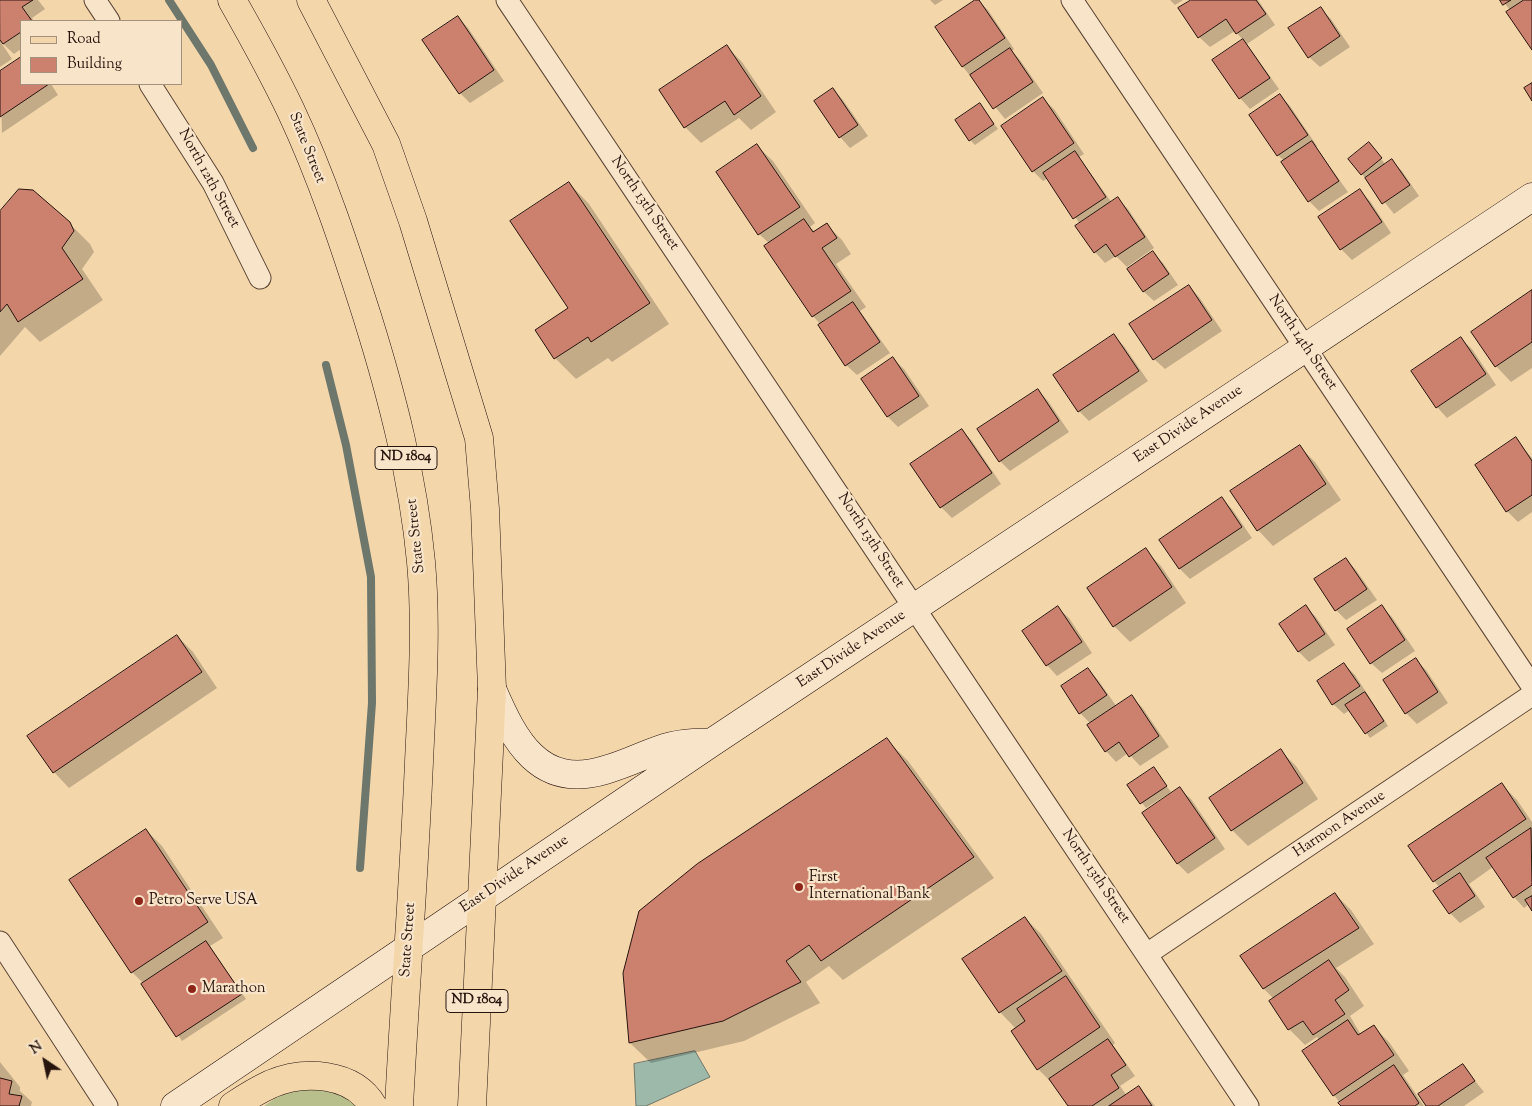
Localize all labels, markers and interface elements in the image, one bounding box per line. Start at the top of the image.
legend [20,20,182,85]
text: Road [67,29,101,50]
text: Building [67,54,122,75]
street label: State Street [284,110,328,186]
street label: North 12th Street [173,126,243,232]
street label: North 13th Street [606,154,682,254]
street label: North 14th Street [1263,292,1341,394]
street label: East Divide Avenue [1131,382,1247,468]
road number: ND 1804 [375,446,437,469]
street label: North 13th Street [833,490,907,592]
street label: State Street [404,498,430,574]
street label: East Divide Avenue [794,607,910,693]
street label: Harmon Avenue [1291,788,1389,862]
street label: North 13th Street [1057,827,1133,927]
street label: East Divide Avenue [457,832,573,918]
place label: First International Bank [809,869,930,904]
marker: First International Bank [793,881,805,893]
place label: Petro Serve USA [149,892,258,910]
marker: Petro Serve USA [133,895,145,907]
street label: State Street [397,902,421,978]
place label: Marathon [202,980,266,998]
marker: Marathon [186,983,198,995]
road number: ND 1804 [446,989,508,1012]
north arrow [20,1036,70,1086]
text: N [26,1037,47,1060]

